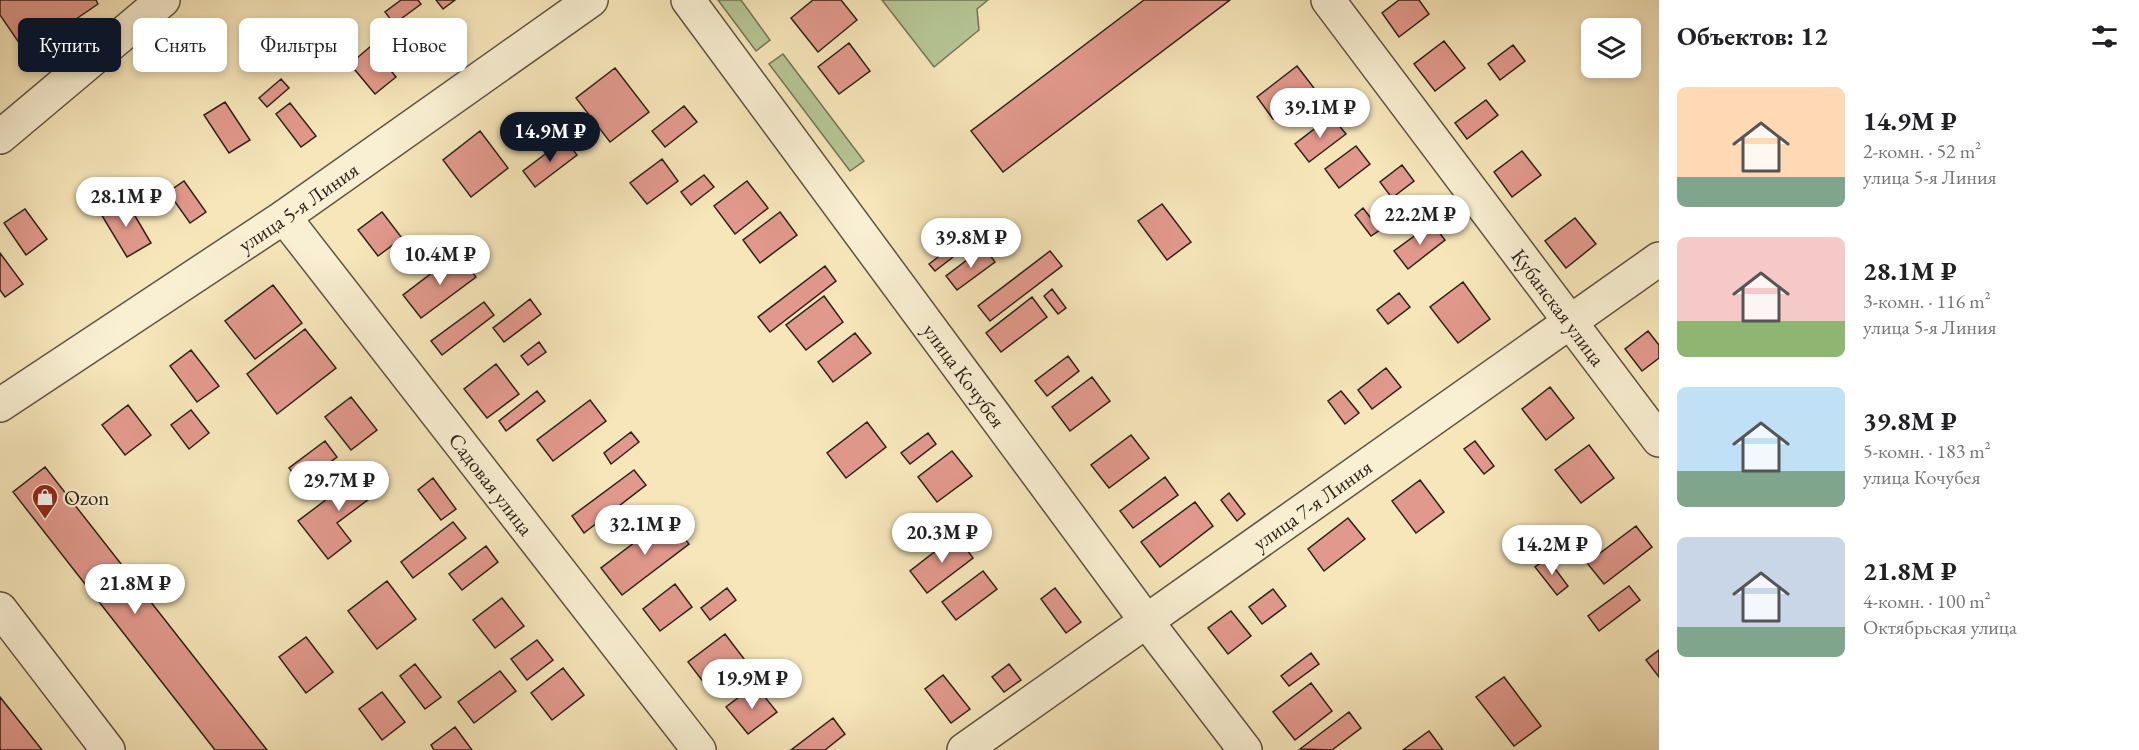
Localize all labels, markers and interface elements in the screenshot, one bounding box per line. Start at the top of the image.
chip: Купить [18,18,121,72]
chip: Снять [133,18,227,72]
chip: Фильтры [239,18,358,72]
chip: Новое [370,18,467,72]
map controls [1581,18,1641,78]
button: layers [1581,18,1641,78]
text: Объектов: 12 [1677,19,1828,53]
icon: filters [2088,20,2121,53]
pin: 39.1M ₽ [1265,88,1375,139]
text: 39.1M ₽ [1284,94,1356,120]
text: 14.9M ₽ [1863,104,1957,138]
icon: home [1725,111,1797,183]
pin: 14.9M ₽ [495,112,605,163]
text: 14.9M ₽ [514,118,586,144]
text: 2-комн. · 52 m² [1863,138,1981,164]
street label: улица 5-я Линия [233,155,363,257]
text: улица 5-я Линия [1863,164,1996,190]
pin: 28.1M ₽ [71,177,181,228]
text: 28.1M ₽ [90,183,162,209]
pin: 22.2M ₽ [1365,195,1475,246]
text: 22.2M ₽ [1384,201,1456,227]
pin: 39.8M ₽ [916,218,1026,269]
text: 39.8M ₽ [935,224,1007,250]
pin: 10.4M ₽ [385,235,495,286]
text: 10.4M ₽ [404,241,476,267]
street label: Кубанская улица [1506,243,1612,371]
text: 28.1M ₽ [1863,254,1957,288]
icon: home [1725,261,1797,333]
text: 3-комн. · 116 m² [1863,288,1991,314]
text: улица 5-я Линия [1863,314,1996,340]
street label: улица Кочубея [917,317,1012,433]
text: 39.8M ₽ [1863,404,1957,438]
icon: home [1725,411,1797,483]
street label: Садовая улица [443,427,541,541]
text: 5-комн. · 183 m² [1863,438,1991,464]
street label: улица 7-я Линия [1247,453,1377,556]
pin: 29.7M ₽ [284,461,394,512]
text: улица Кочубея [1863,464,1980,490]
text: 29.7M ₽ [303,467,375,493]
shop icon: Ozon [30,482,60,520]
place label: Ozon [64,484,109,511]
pin: 32.1M ₽ [590,505,700,556]
text: 32.1M ₽ [609,511,681,537]
pin: 20.3M ₽ [887,513,997,564]
text: 20.3M ₽ [906,519,978,545]
pin: 14.2M ₽ [1497,525,1607,576]
text: 14.2M ₽ [1516,531,1588,557]
text: 21.8M ₽ [1863,554,1957,588]
icon: home [1725,561,1797,633]
pin: 21.8M ₽ [80,564,190,615]
text: 21.8M ₽ [99,570,171,596]
text: 4-комн. · 100 m² [1863,588,1991,614]
text: Октябрьская улица [1863,614,2017,640]
pin: 19.9M ₽ [697,659,807,710]
text: 19.9M ₽ [716,665,788,691]

